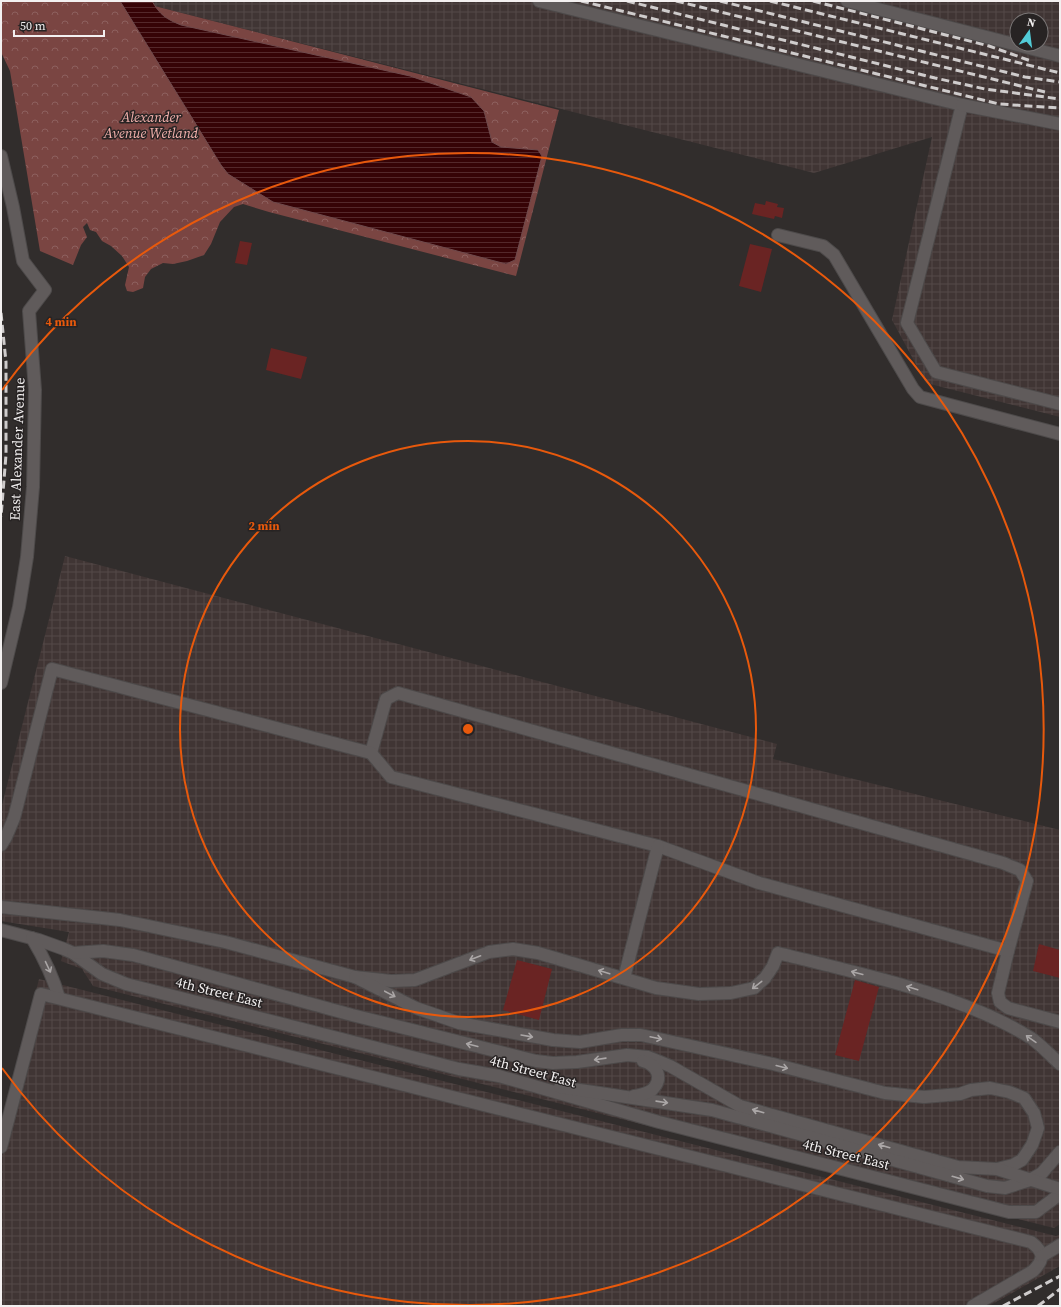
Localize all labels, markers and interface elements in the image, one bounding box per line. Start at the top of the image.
scale bar [14,12,104,38]
north arrow [1009,12,1049,52]
text: N [1026,15,1037,31]
text: 50 m [20,18,46,34]
park label: Alexander Avenue Wetland [103,107,199,143]
text: 4 min [45,314,77,330]
street label: East Alexander Avenue [5,377,29,521]
text: 2 min [248,518,280,534]
centre of rings [461,722,475,736]
one-way arrow [469,954,481,962]
one-way arrow [45,961,52,973]
one-way arrow [598,968,610,976]
one-way arrow [850,969,863,977]
street label: 4th Street East [173,972,265,1013]
one-way arrow [752,980,762,989]
one-way arrow [905,984,918,991]
one-way arrow [384,991,396,999]
one-way arrow [520,1032,533,1040]
one-way arrow [649,1034,662,1042]
one-way arrow [1025,1035,1036,1043]
one-way arrow [466,1041,479,1049]
street label: 4th Street East [487,1050,579,1092]
one-way arrow [593,1055,606,1063]
one-way arrow [776,1064,789,1071]
one-way arrow [655,1098,668,1106]
one-way arrow [752,1107,765,1114]
street label: 4th Street East [800,1134,892,1175]
one-way arrow [877,1142,890,1149]
one-way arrow [951,1175,964,1182]

